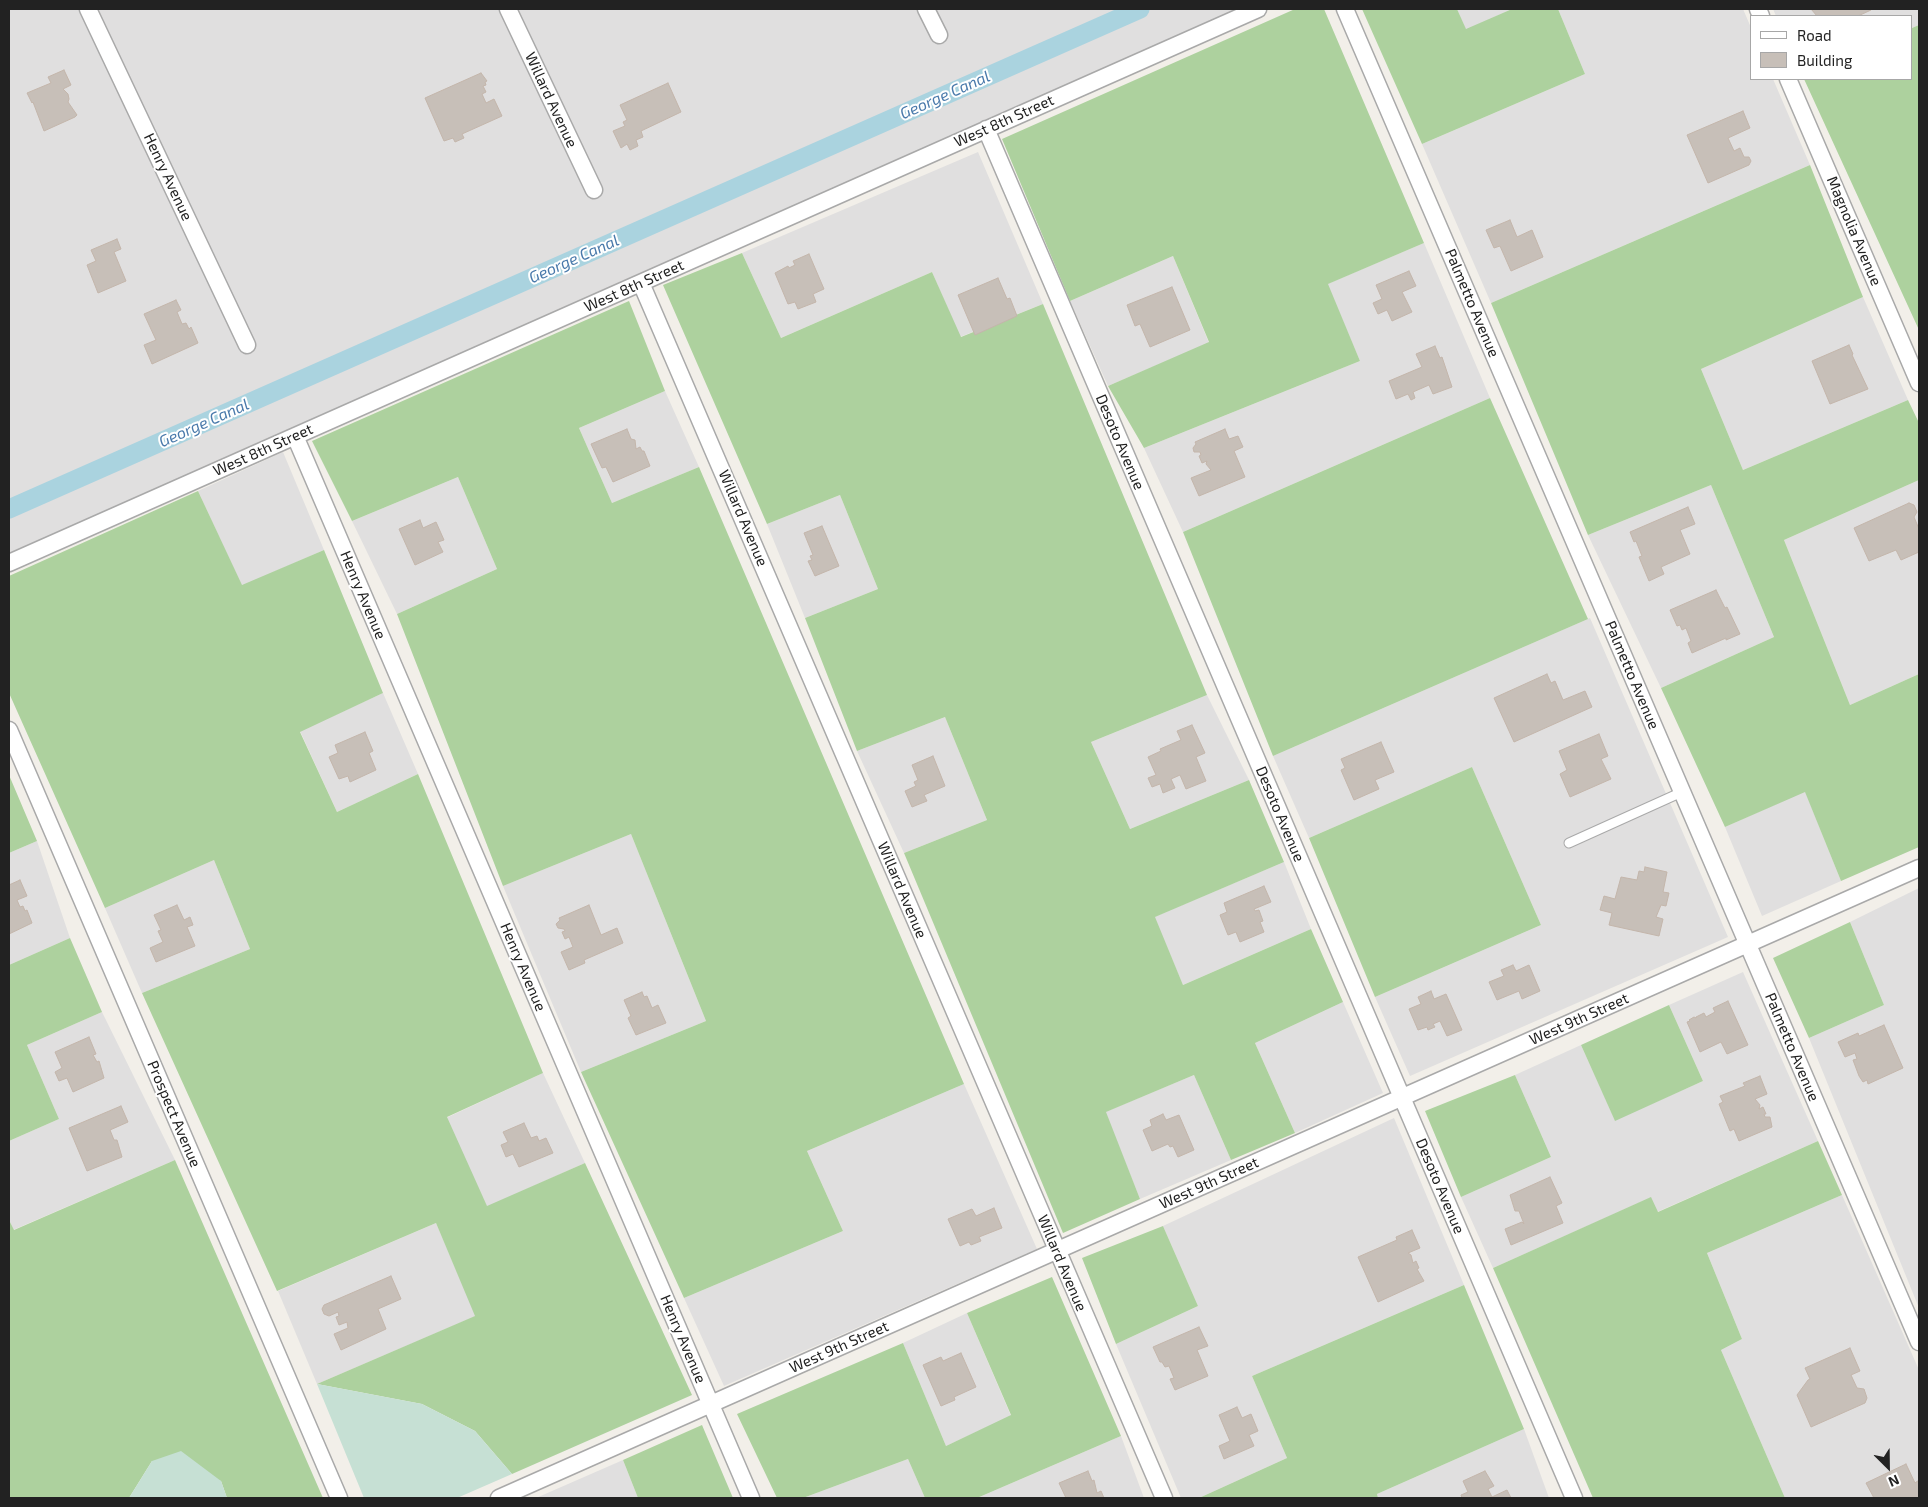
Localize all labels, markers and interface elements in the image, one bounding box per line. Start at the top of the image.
legend [1750,15,1913,80]
text: Road [1797,26,1832,44]
street label: Willard Avenue [521,49,581,151]
text: Building [1797,51,1852,69]
water label: George Canal [897,67,993,123]
street label: West 8th Street [951,91,1057,151]
street label: Henry Avenue [140,130,196,224]
street label: Magnolia Avenue [1823,174,1885,288]
water label: George Canal [526,231,622,287]
street label: Palmetto Avenue [1441,246,1503,360]
street label: West 8th Street [581,256,687,316]
street label: Desoto Avenue [1092,392,1148,492]
water label: George Canal [156,395,252,451]
street label: West 8th Street [210,420,316,480]
street label: Willard Avenue [715,467,771,569]
street label: Henry Avenue [336,548,390,642]
street label: Palmetto Avenue [1601,618,1663,732]
street label: Desoto Avenue [1252,764,1308,864]
street label: Willard Avenue [874,839,930,941]
street label: Henry Avenue [496,920,550,1014]
street label: West 9th Street [1527,989,1631,1049]
street label: Palmetto Avenue [1761,990,1823,1104]
street label: Prospect Avenue [143,1058,205,1170]
street label: Desoto Avenue [1412,1136,1468,1236]
street label: West 9th Street [1157,1153,1261,1213]
street label: Willard Avenue [1034,1212,1090,1314]
street label: Henry Avenue [656,1292,710,1386]
street label: West 9th Street [787,1317,891,1377]
north arrow [1863,1442,1913,1492]
text: N [1886,1471,1902,1491]

